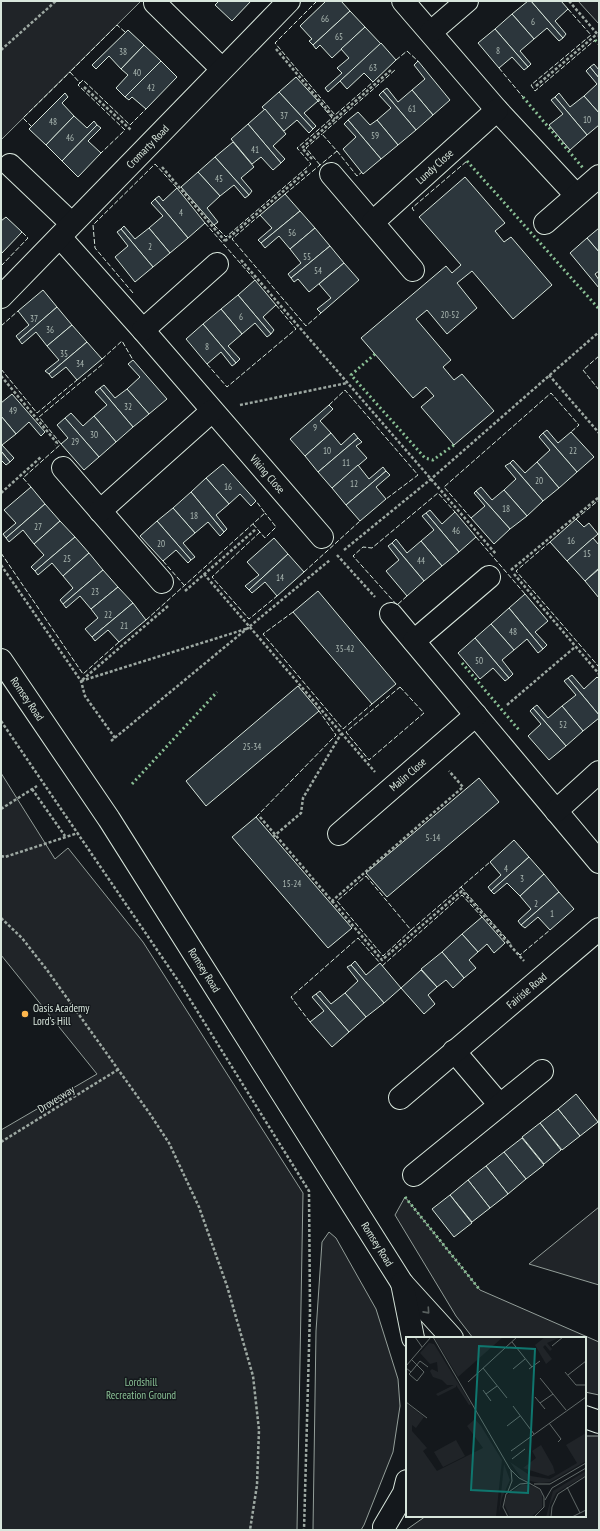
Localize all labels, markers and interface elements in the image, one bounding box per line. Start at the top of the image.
house number: 66 [321,13,329,24]
house number: 6 [531,16,535,27]
house number: 65 [335,31,343,42]
house number: 8 [496,45,500,56]
house number: 38 [119,46,127,57]
house number: 63 [369,62,377,73]
house number: 40 [133,67,141,78]
house number: 42 [147,82,155,93]
house number: 61 [408,103,416,114]
house number: 37 [280,110,288,121]
house number: 10 [583,114,591,125]
house number: 48 [49,116,57,127]
street label: Cromarty Road [123,122,172,171]
house number: 59 [371,130,379,141]
house number: 46 [66,132,74,143]
house number: 41 [251,144,259,155]
street label: Lundy Close [413,146,457,187]
house number: 45 [215,173,223,184]
house number: 4 [179,207,183,218]
house number: 56 [288,227,296,238]
house number: 2 [148,241,152,252]
house number: 55 [303,251,311,262]
house number: 54 [314,265,322,276]
house number: 20-52 [441,309,459,320]
house number: 6 [239,311,243,322]
house number: 37 [30,313,38,324]
house number: 36 [46,324,54,335]
house number: 8 [205,341,209,352]
house number: 35 [60,348,68,359]
house number: 34 [76,358,84,369]
house number: 32 [124,401,132,412]
house number: 49 [9,405,17,416]
house number: 9 [313,422,317,433]
house number: 30 [90,429,98,440]
house number: 29 [71,436,79,447]
house number: 10 [323,445,331,456]
house number: 22 [569,445,577,456]
street label: Viking Close [246,451,288,497]
house number: 11 [342,457,350,468]
house number: 20 [535,475,543,486]
house number: 12 [350,478,358,489]
house number: 16 [224,481,232,492]
house number: 18 [502,503,510,514]
house number: 18 [190,510,198,521]
house number: 27 [34,521,42,532]
house number: 46 [452,525,460,536]
house number: 16 [567,535,575,546]
house number: 20 [157,538,165,549]
house number: 15 [583,548,591,559]
house number: 25 [63,553,71,564]
house number: 44 [417,555,425,566]
house number: 14 [276,572,284,583]
house number: 23 [91,586,99,597]
house number: 22 [104,609,112,620]
house number: 21 [120,620,128,631]
house number: 48 [509,626,517,637]
house number: 35-42 [336,643,354,654]
house number: 50 [475,655,483,666]
street label: Romsey Road [8,674,47,724]
house number: 52 [559,719,567,730]
house number: 25-34 [243,741,261,752]
street label: Malin Close [386,754,429,794]
house number: 5-14 [426,832,440,843]
house number: 4 [504,863,508,874]
house number: 3 [520,873,524,884]
house number: 15-24 [283,878,301,889]
house number: 2 [534,898,538,909]
house number: 1 [550,908,554,919]
street label: Romsey Road [185,945,224,995]
street label: Fairisle Road [503,969,550,1012]
place label: Oasis Academy Lord's Hill [33,1001,90,1028]
marker: Oasis Academy Lord's Hill [20,1009,30,1019]
street label: Drovesway [35,1082,78,1116]
street label: Romsey Road [358,1219,397,1269]
one-way arrow [422,1306,429,1313]
inset map [406,1337,586,1517]
park label: Lordshill Recreation Ground [106,1375,176,1402]

